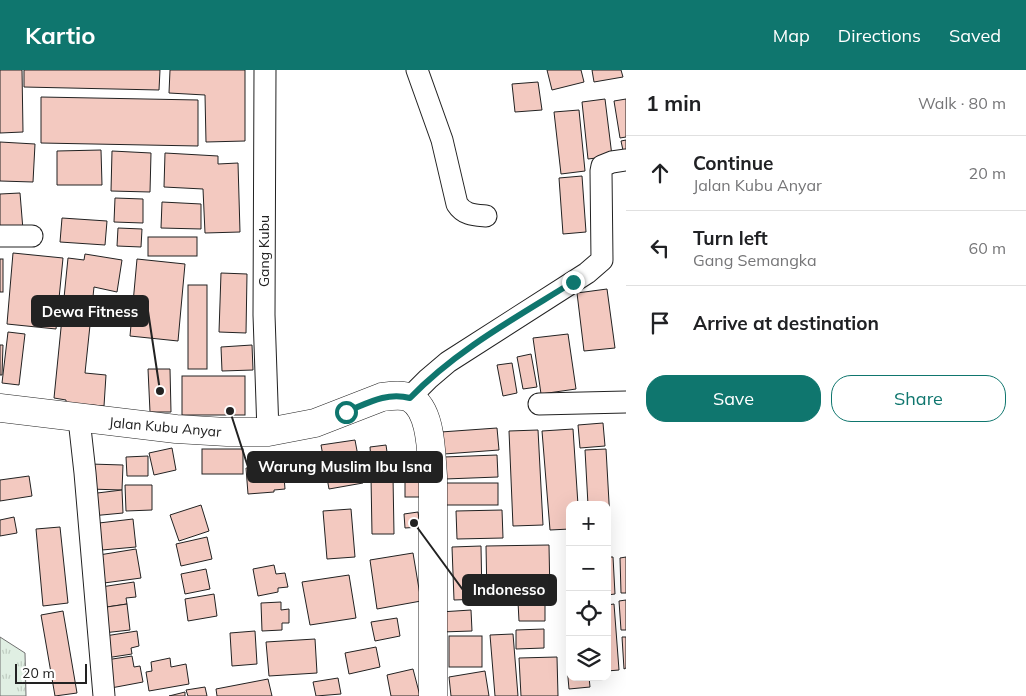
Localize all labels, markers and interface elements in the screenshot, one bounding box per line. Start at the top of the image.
text: Kartio [25,20,96,50]
text: Map [773,24,810,47]
text: Directions [838,24,921,47]
text: Saved [949,24,1001,47]
text: 1 min [646,90,701,116]
text: Walk · 80 m [918,93,1006,113]
text: Continue [693,151,773,175]
icon: ahead [646,159,674,187]
text: 20 m [969,163,1006,183]
text: Jalan Kubu Anyar [693,175,822,195]
street label: Gang Kubu [255,215,273,287]
text: Turn left [693,226,768,250]
icon: left [646,234,674,262]
text: 60 m [969,238,1006,258]
text: Gang Semangka [693,250,817,270]
route end [562,271,585,294]
callout: Dewa Fitness [32,296,148,326]
text: Dewa Fitness [42,302,138,321]
icon: arrive [646,309,674,337]
text: Arrive at destination [693,311,879,335]
button: Save [646,375,821,422]
button: Share [831,375,1006,422]
route start [335,401,358,424]
street label: Jalan Kubu Anyar [108,413,223,441]
callout: Warung Muslim Ibu Isna [248,452,442,482]
text: Warung Muslim Ibu Isna [258,457,432,476]
map controls [566,501,611,681]
button: + [566,501,611,546]
button: − [566,546,611,591]
callout: Indonesso [463,575,556,605]
text: Indonesso [473,580,545,599]
button: locate [566,591,611,636]
button: layers [566,636,611,681]
scale bar [15,661,88,684]
text: 20 m [22,664,55,682]

